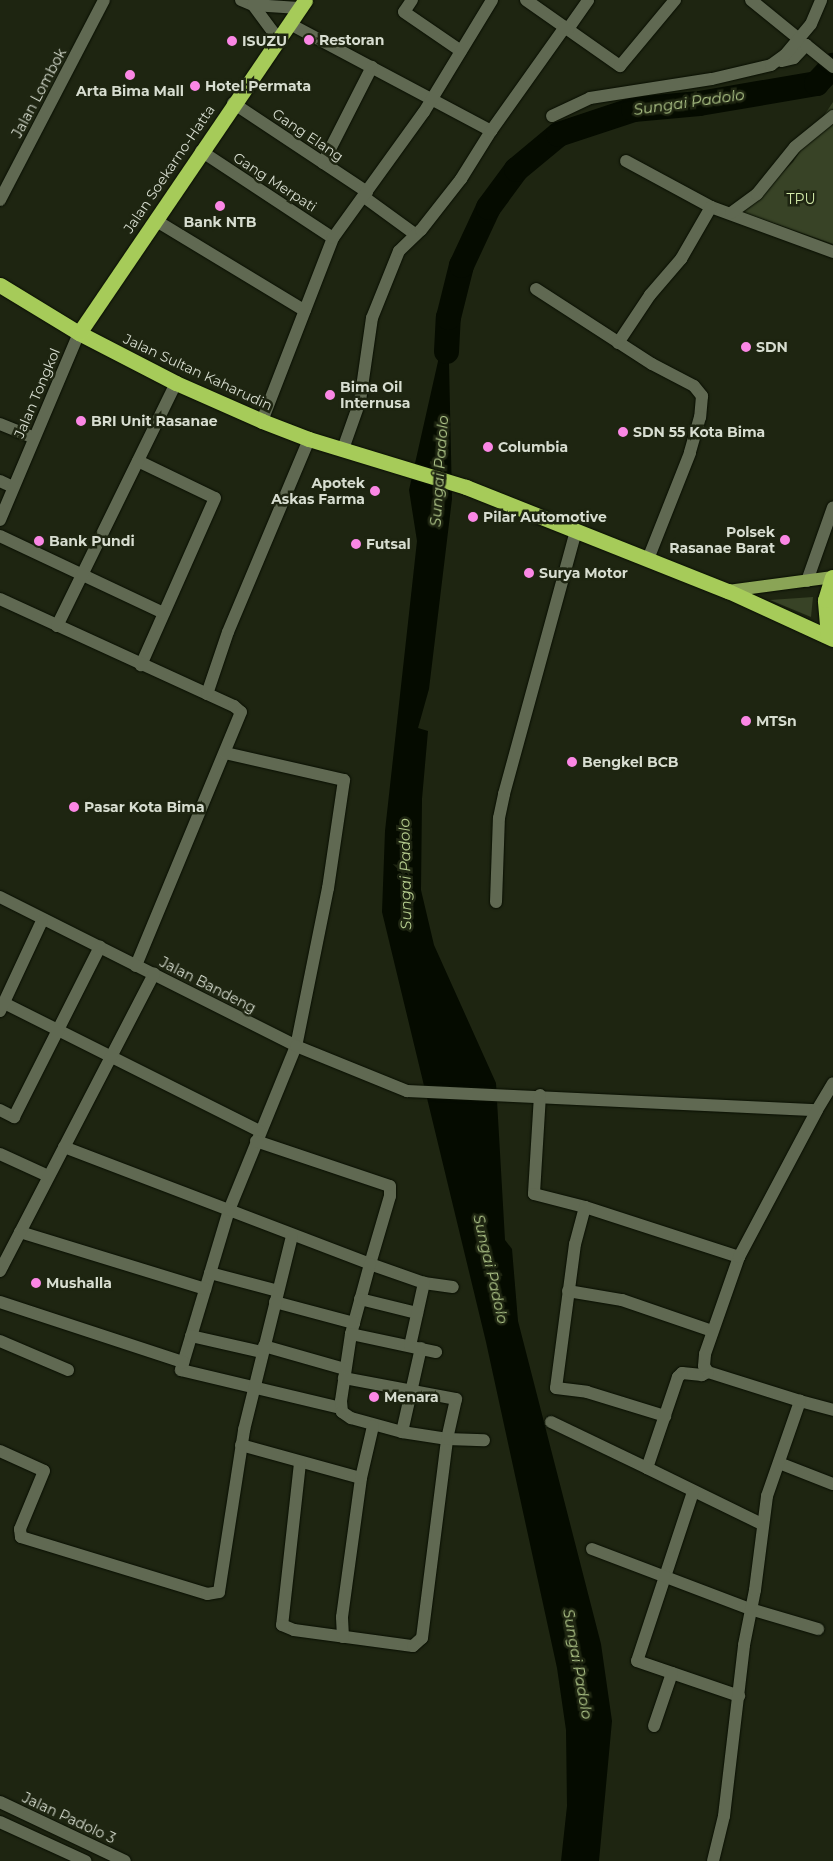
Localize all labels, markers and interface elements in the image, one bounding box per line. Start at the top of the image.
place label: Restoran [319,32,384,48]
place label: ISUZU [242,33,287,49]
marker: Restoran [303,34,315,46]
marker: ISUZU [226,35,238,47]
street label: Jalan Lombok [8,45,70,141]
marker: Arta Bima Mall [124,69,136,81]
place label: Hotel Permata [205,78,311,94]
marker: Hotel Permata [189,80,201,92]
place label: Arta Bima Mall [76,83,184,99]
water label: Sungai Padolo [632,85,746,119]
street label: Jalan Soekarno-Hatta [120,102,218,236]
street label: Gang Elang [269,105,347,165]
street label: Gang Merpati [230,149,320,215]
park label: TPU [786,191,816,207]
marker: Bank NTB [214,200,226,212]
place label: Bank NTB [184,214,256,230]
street label: Jalan Sultan Kaharudin [121,330,275,414]
place label: SDN [756,339,788,355]
marker: SDN [740,341,752,353]
street label: Jalan Tongkol [10,345,64,441]
place label: Bima Oil Internusa [340,379,410,412]
marker: Bima Oil Internusa [324,389,336,401]
place label: BRI Unit Rasanae [91,413,218,429]
marker: BRI Unit Rasanae [75,415,87,427]
water label: Sungai Padolo [426,415,452,527]
place label: SDN 55 Kota Bima [633,424,765,440]
marker: SDN 55 Kota Bima [617,426,629,438]
place label: Columbia [498,439,568,455]
marker: Columbia [482,441,494,453]
place label: Apotek Askas Farma [271,475,365,508]
marker: Apotek Askas Farma [369,485,381,497]
place label: Pilar Automotive [483,509,607,525]
marker: Pilar Automotive [467,511,479,523]
place label: Polsek Rasanae Barat [669,524,775,556]
place label: Bank Pundi [49,533,135,549]
marker: Polsek Rasanae Barat [779,534,791,546]
marker: Bank Pundi [33,535,45,547]
place label: Futsal [366,536,411,552]
marker: Futsal [350,538,362,550]
place label: Surya Motor [539,565,628,581]
marker: Surya Motor [523,567,535,579]
place label: MTSn [756,713,797,729]
marker: MTSn [740,715,752,727]
place label: Bengkel BCB [582,754,678,770]
marker: Bengkel BCB [566,756,578,768]
place label: Pasar Kota Bima [84,799,205,815]
marker: Pasar Kota Bima [68,801,80,813]
water label: Sungai Padolo [395,818,415,930]
street label: Jalan Bandeng [157,954,259,1016]
water label: Sungai Padolo [470,1213,512,1325]
place label: Mushalla [46,1275,112,1291]
marker: Mushalla [30,1277,42,1289]
place label: Menara [384,1389,439,1405]
marker: Menara [368,1391,380,1403]
water label: Sungai Padolo [559,1607,597,1721]
street label: Jalan Padolo 3 [20,1789,118,1847]

